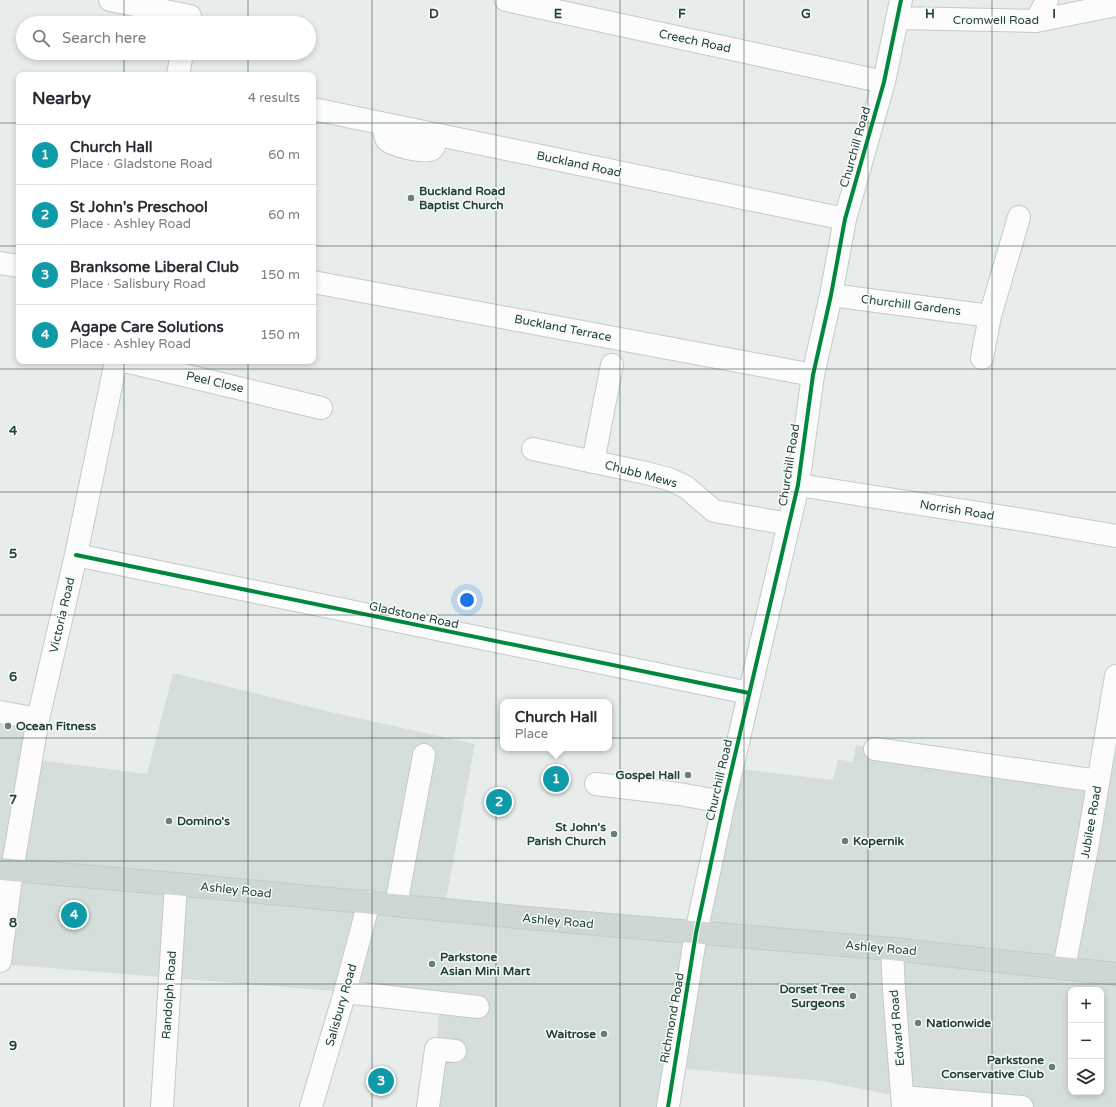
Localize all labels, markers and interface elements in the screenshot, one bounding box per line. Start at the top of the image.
text: D [429,6,439,22]
text: E [554,6,562,22]
text: F [678,6,686,22]
text: G [801,6,811,22]
text: H [925,6,935,22]
text: I [1052,6,1056,22]
street label: Cromwell Road [953,13,1039,27]
search box [16,16,316,60]
icon: search [30,27,52,49]
street label: Creech Road [658,27,732,55]
text: Search here [62,29,146,47]
text: Nearby [32,88,91,109]
text: 4 results [248,90,300,106]
street label: Churchill Road [837,105,873,189]
text: Church Hall [70,138,152,156]
text: 1 [41,147,49,163]
text: 60 m [268,147,300,163]
street label: Buckland Road [535,148,623,180]
text: Place · Gladstone Road [70,156,212,172]
place label: Buckland Road Baptist Church [419,184,505,213]
marker: Buckland Road Baptist Church [406,193,416,203]
text: St John's Preschool [70,198,208,216]
text: 2 [41,207,49,223]
text: 60 m [268,207,300,223]
text: Place · Ashley Road [70,216,191,232]
text: Branksome Liberal Club [70,258,239,276]
text: 3 [41,267,49,283]
text: 150 m [260,267,300,283]
text: Place · Salisbury Road [70,276,206,292]
street label: Churchill Gardens [860,292,962,318]
street label: Buckland Terrace [513,312,613,344]
text: Agape Care Solutions [70,318,224,336]
text: 4 [41,327,49,343]
text: 150 m [260,327,300,343]
text: Place · Ashley Road [70,336,191,352]
street label: Peel Close [185,369,245,395]
text: 4 [9,423,18,439]
street label: Churchill Road [776,423,802,507]
street label: Chubb Mews [603,458,679,490]
street label: Norrish Road [919,497,995,523]
text: 5 [9,546,17,562]
street label: Victoria Road [47,576,77,654]
your location [457,590,477,610]
street label: Gladstone Road [368,599,460,631]
text: 6 [9,669,17,685]
popup [500,699,612,751]
text: Church Hall [515,708,597,726]
place label: Ocean Fitness [16,719,96,733]
marker: Ocean Fitness [3,721,13,731]
text: Place [515,726,548,742]
street label: Churchill Road [703,738,735,822]
pin: 1 [543,764,569,794]
place label: Gospel Hall [616,768,680,783]
marker: Gospel Hall [683,770,693,780]
street label: Jubilee Road [1078,785,1104,859]
pin: 2 [486,787,512,817]
text: 7 [9,792,17,808]
place label: Domino's [177,814,230,828]
marker: Domino's [164,816,174,826]
place label: St John's Parish Church [527,820,606,848]
marker: St John's Parish Church [609,829,619,839]
place label: Kopernik [853,834,905,849]
marker: Kopernik [840,836,850,846]
street label: Ashley Road [200,879,272,901]
pin: 4 [61,900,87,930]
street label: Ashley Road [522,911,594,931]
text: 8 [9,915,17,931]
street label: Ashley Road [845,938,917,958]
street label: Randolph Road [159,950,179,1040]
place label: Parkstone Asian Mini Mart [440,950,531,978]
marker: Parkstone Asian Mini Mart [427,959,437,969]
street label: Salisbury Road [323,962,359,1048]
street label: Richmond Road [657,972,687,1064]
place label: Dorset Tree Surgeons [779,982,845,1011]
map controls [1068,987,1104,1095]
button: + [1068,987,1104,1023]
street label: Edward Road [887,989,907,1067]
marker: Dorset Tree Surgeons [848,991,858,1001]
place label: Nationwide [926,1016,991,1030]
marker: Nationwide [913,1018,923,1028]
button: − [1068,1023,1104,1059]
place label: Waitrose [546,1027,596,1041]
marker: Waitrose [599,1029,609,1039]
text: 9 [9,1038,17,1054]
place label: Parkstone Conservative Club [941,1053,1044,1081]
button: layers [1068,1059,1104,1095]
marker: Parkstone Conservative Club [1047,1062,1057,1072]
pin: 3 [368,1066,394,1096]

